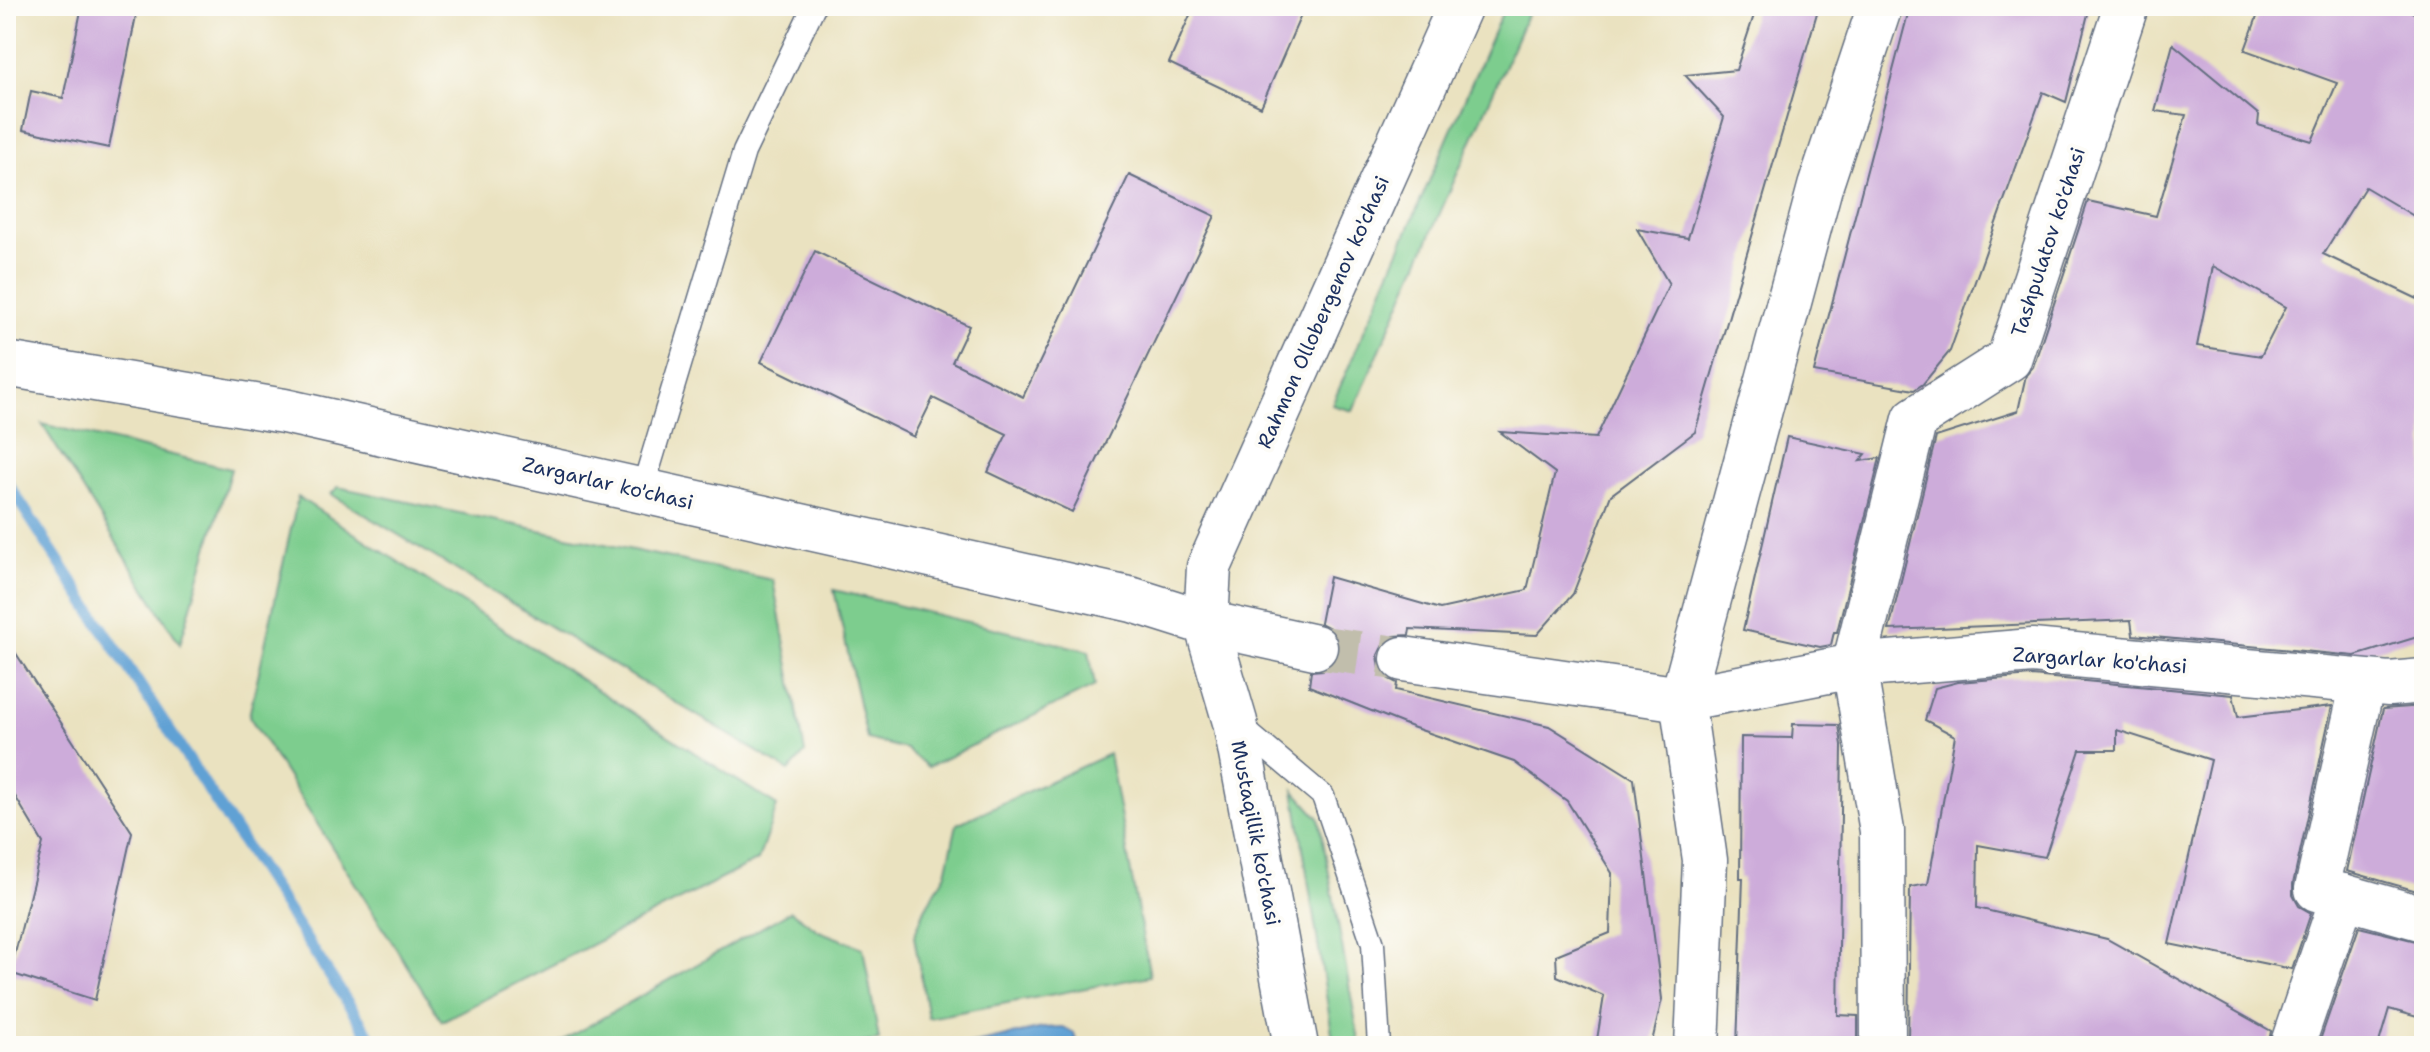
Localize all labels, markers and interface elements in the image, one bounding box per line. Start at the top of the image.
street label: Tashpulatov ko'chasi [2005,144,2091,340]
street label: Rahmon Ollobergenov ko'chasi [1251,172,1395,452]
street label: Zargarlar ko'chasi [520,451,696,515]
street label: Zargarlar ko'chasi [2012,641,2188,679]
street label: Mustaqillik ko'chasi [1225,738,1287,928]

